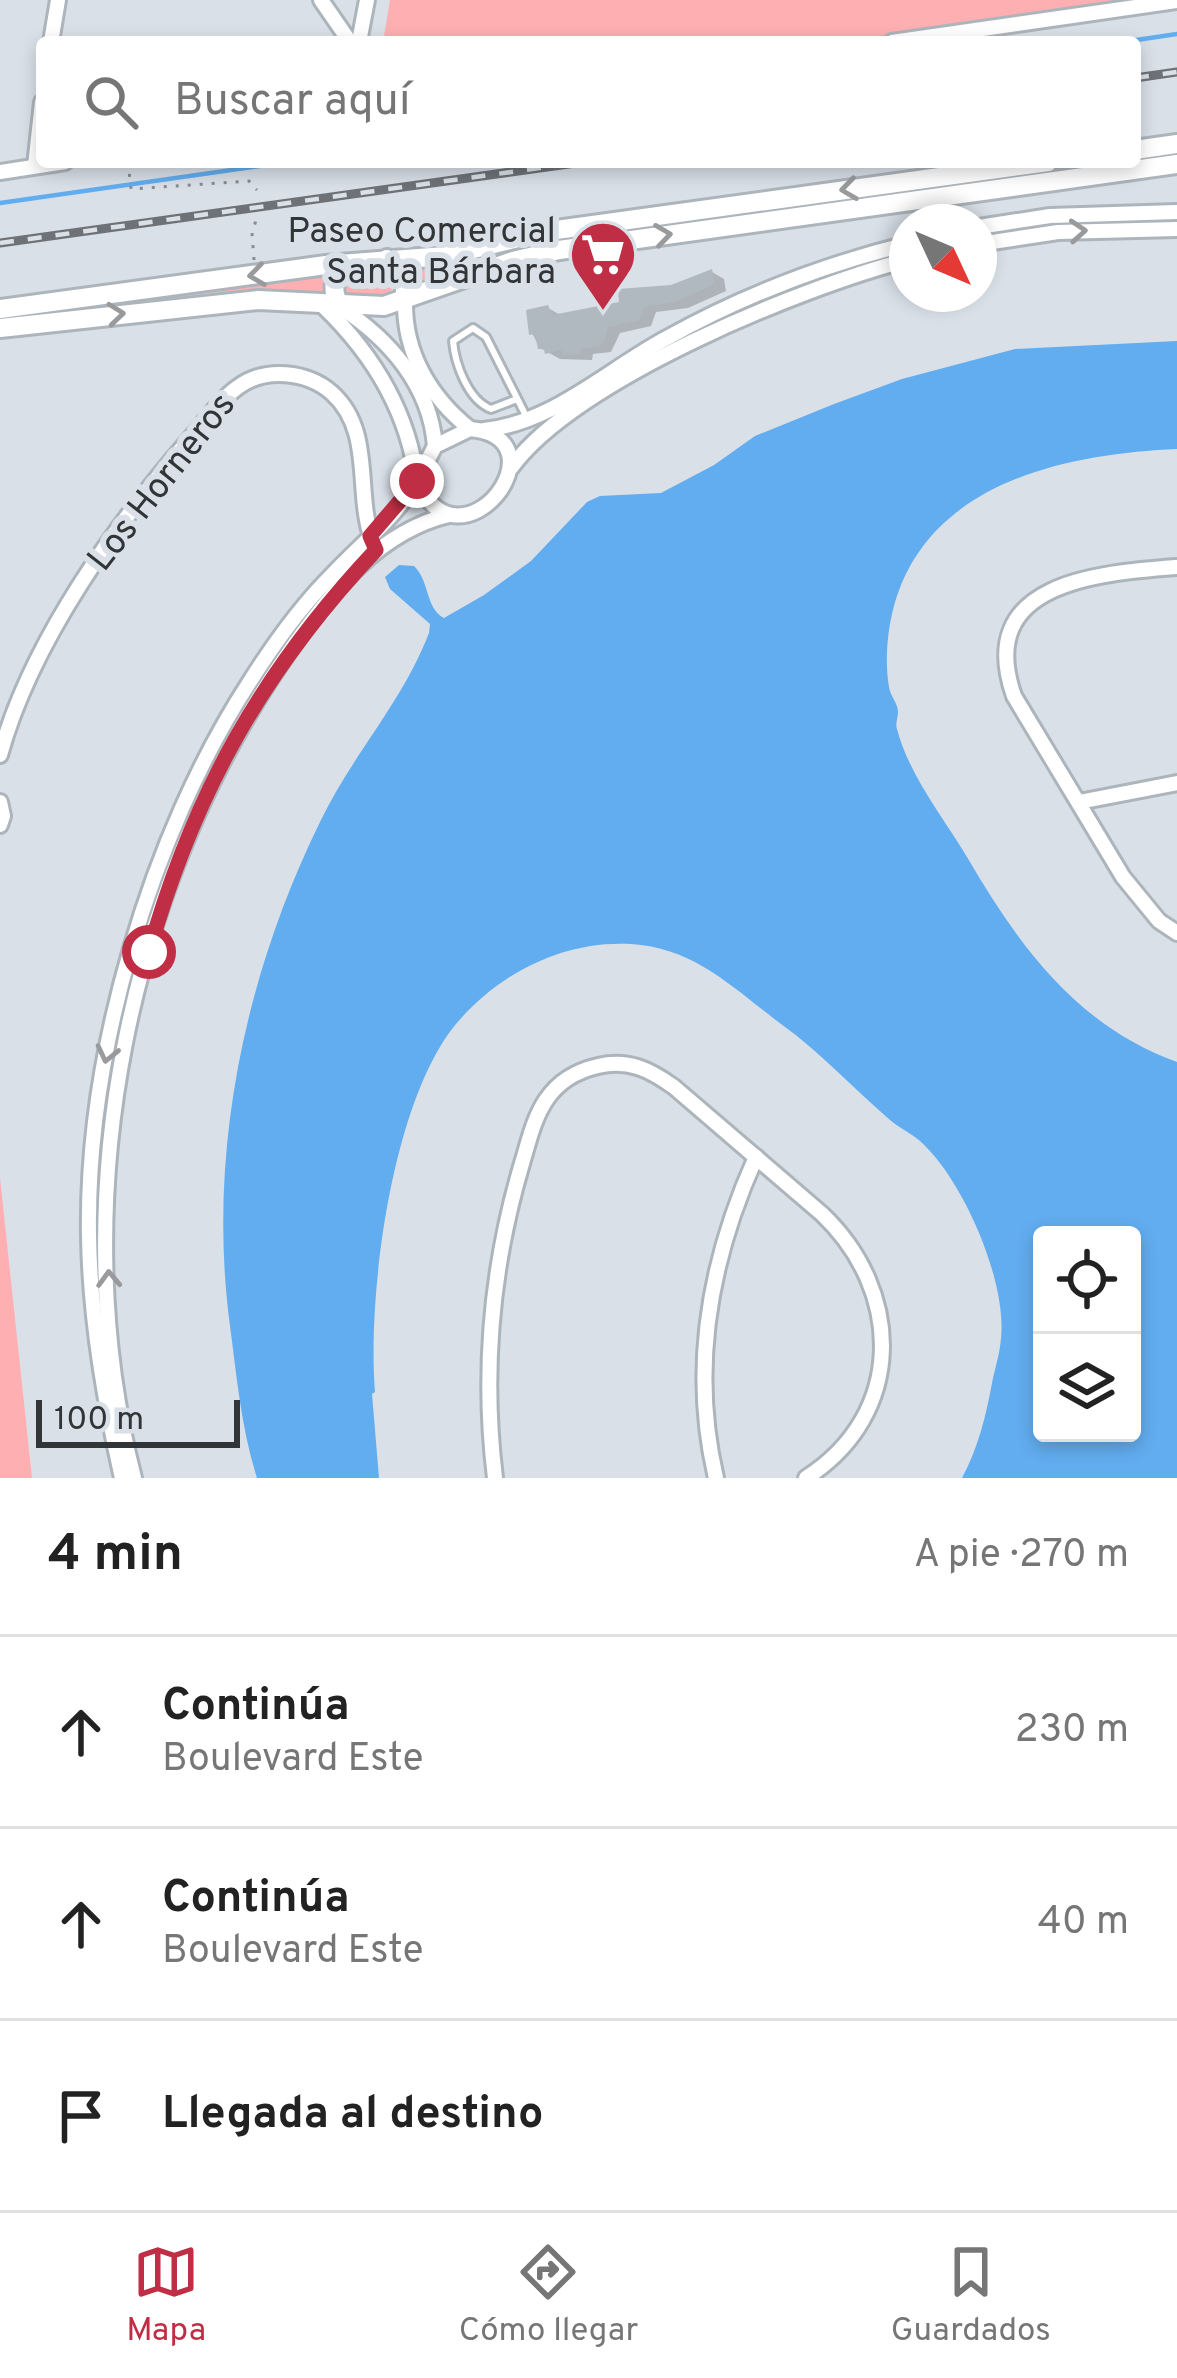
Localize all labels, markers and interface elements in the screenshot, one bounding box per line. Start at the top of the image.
search box [36,36,1141,168]
icon: search [78,69,144,135]
text: Buscar aquí [174,74,410,131]
one-way arrow [840,175,859,201]
north arrow [889,204,997,312]
place label: Paseo Comercial Santa Bárbara [287,210,556,297]
supermarket icon: Paseo Comercial Santa Bárbara [568,219,638,313]
one-way arrow [1069,219,1088,244]
one-way arrow [653,223,673,249]
one-way arrow [247,261,266,287]
one-way arrow [107,302,126,327]
street label: Los Horneros [79,384,247,582]
route end [390,454,444,508]
route start [122,925,176,979]
one-way arrow [96,1043,121,1063]
map controls [1033,1226,1141,1442]
button: locate [1033,1226,1141,1334]
one-way arrow [96,1269,122,1288]
button: layers [1033,1334,1141,1442]
scale bar [36,1394,240,1447]
text: 100 m [54,1400,144,1442]
text: 4 min [48,1524,183,1589]
text: A pie · 270 m [914,1532,1129,1581]
text: Continúa [162,1679,349,1736]
icon: ahead [48,1699,114,1765]
text: 230 m [1015,1707,1129,1756]
text: Boulevard Este [162,1736,423,1785]
text: Continúa [162,1871,349,1928]
icon: ahead [48,1891,114,1957]
text: 40 m [1038,1899,1129,1948]
text: Boulevard Este [162,1928,423,1977]
icon: arrive [48,2083,114,2149]
text: Llegada al destino [162,2087,543,2144]
tab: Mapa [126,2239,206,2353]
tab: Cómo llegar [459,2239,638,2353]
tab: Guardados [891,2239,1051,2353]

